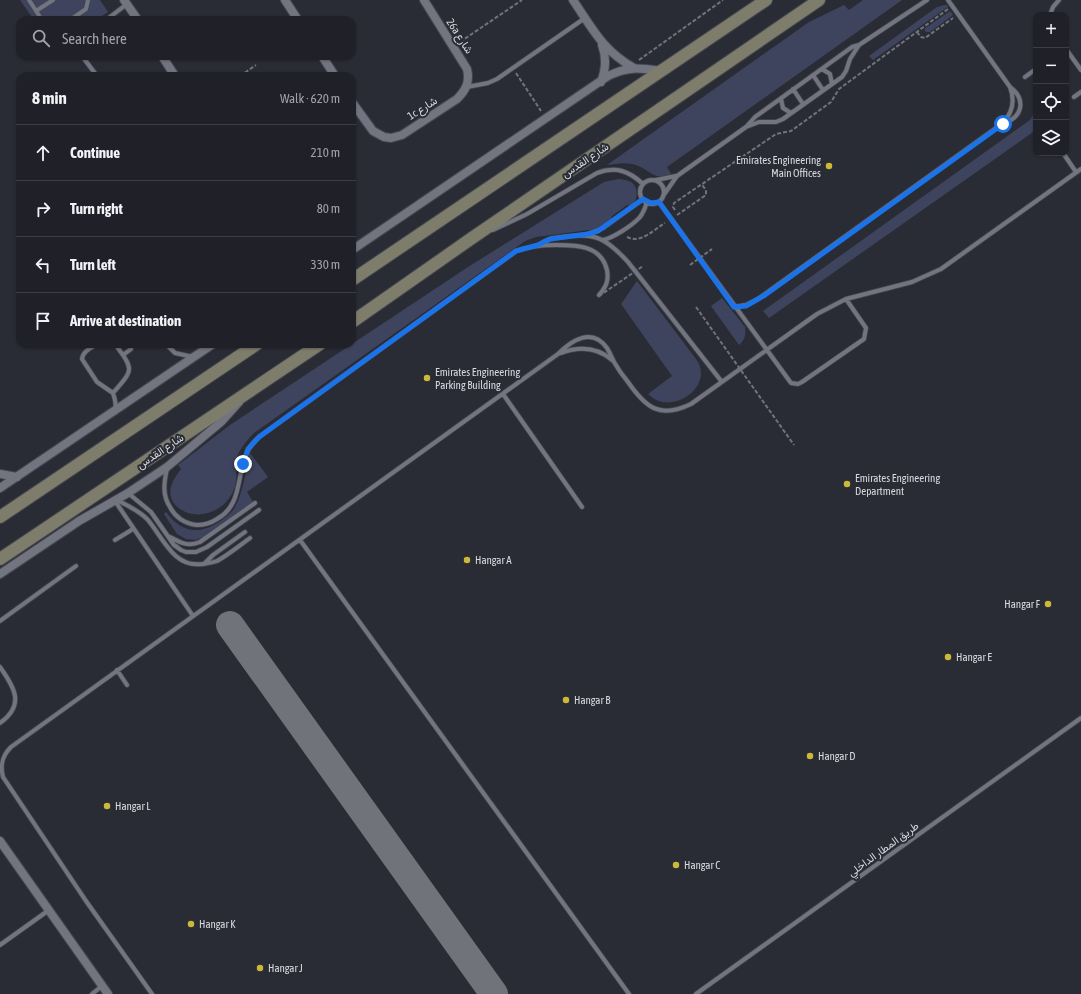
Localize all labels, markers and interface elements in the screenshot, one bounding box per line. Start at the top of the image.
map controls [1033,12,1069,156]
button: + [1033,12,1069,48]
search box [16,16,356,60]
street label: 26a شارع [443,16,476,57]
icon: search [30,27,52,49]
text: Search here [62,30,127,47]
button: − [1033,48,1069,84]
button: locate [1033,84,1069,120]
text: 8 min [32,88,67,108]
text: Walk · 620 m [280,91,340,106]
street label: 1c شارع [405,94,440,124]
route start [994,115,1012,133]
button: layers [1033,120,1069,156]
street label: شارع القدس [559,140,612,182]
icon: ahead [32,142,54,164]
text: Continue [70,144,120,161]
text: 210 m [311,145,340,160]
place label: Emirates Engineering Main Offices [736,154,821,179]
marker: Emirates Engineering Main Offices [824,161,834,171]
icon: right [32,198,54,220]
text: Turn right [70,200,123,217]
text: 80 m [317,201,340,216]
icon: left [32,254,54,276]
text: Turn left [70,256,116,273]
text: 330 m [311,257,340,272]
icon: arrive [32,310,54,332]
text: Arrive at destination [70,312,181,329]
place label: Emirates Engineering Parking Building [435,366,520,391]
marker: Emirates Engineering Parking Building [422,373,432,383]
street label: شارع القدس [134,431,187,473]
route end [234,455,252,473]
place label: Emirates Engineering Department [855,472,940,497]
marker: Emirates Engineering Department [842,479,852,489]
place label: Hangar A [475,554,512,566]
marker: Hangar A [462,555,472,565]
place label: Hangar F [1004,598,1041,610]
marker: Hangar F [1043,599,1053,609]
place label: Hangar E [956,651,992,663]
marker: Hangar E [943,652,953,662]
place label: Hangar B [574,694,611,706]
marker: Hangar B [561,695,571,705]
place label: Hangar D [818,750,855,762]
marker: Hangar D [805,751,815,761]
place label: Hangar L [115,800,151,812]
marker: Hangar L [102,801,112,811]
street label: طريق المطار الداخلي [845,819,923,882]
place label: Hangar C [684,859,720,871]
marker: Hangar C [671,860,681,870]
place label: Hangar K [199,918,236,930]
marker: Hangar K [186,919,196,929]
place label: Hangar J [268,962,303,974]
marker: Hangar J [255,963,265,973]

